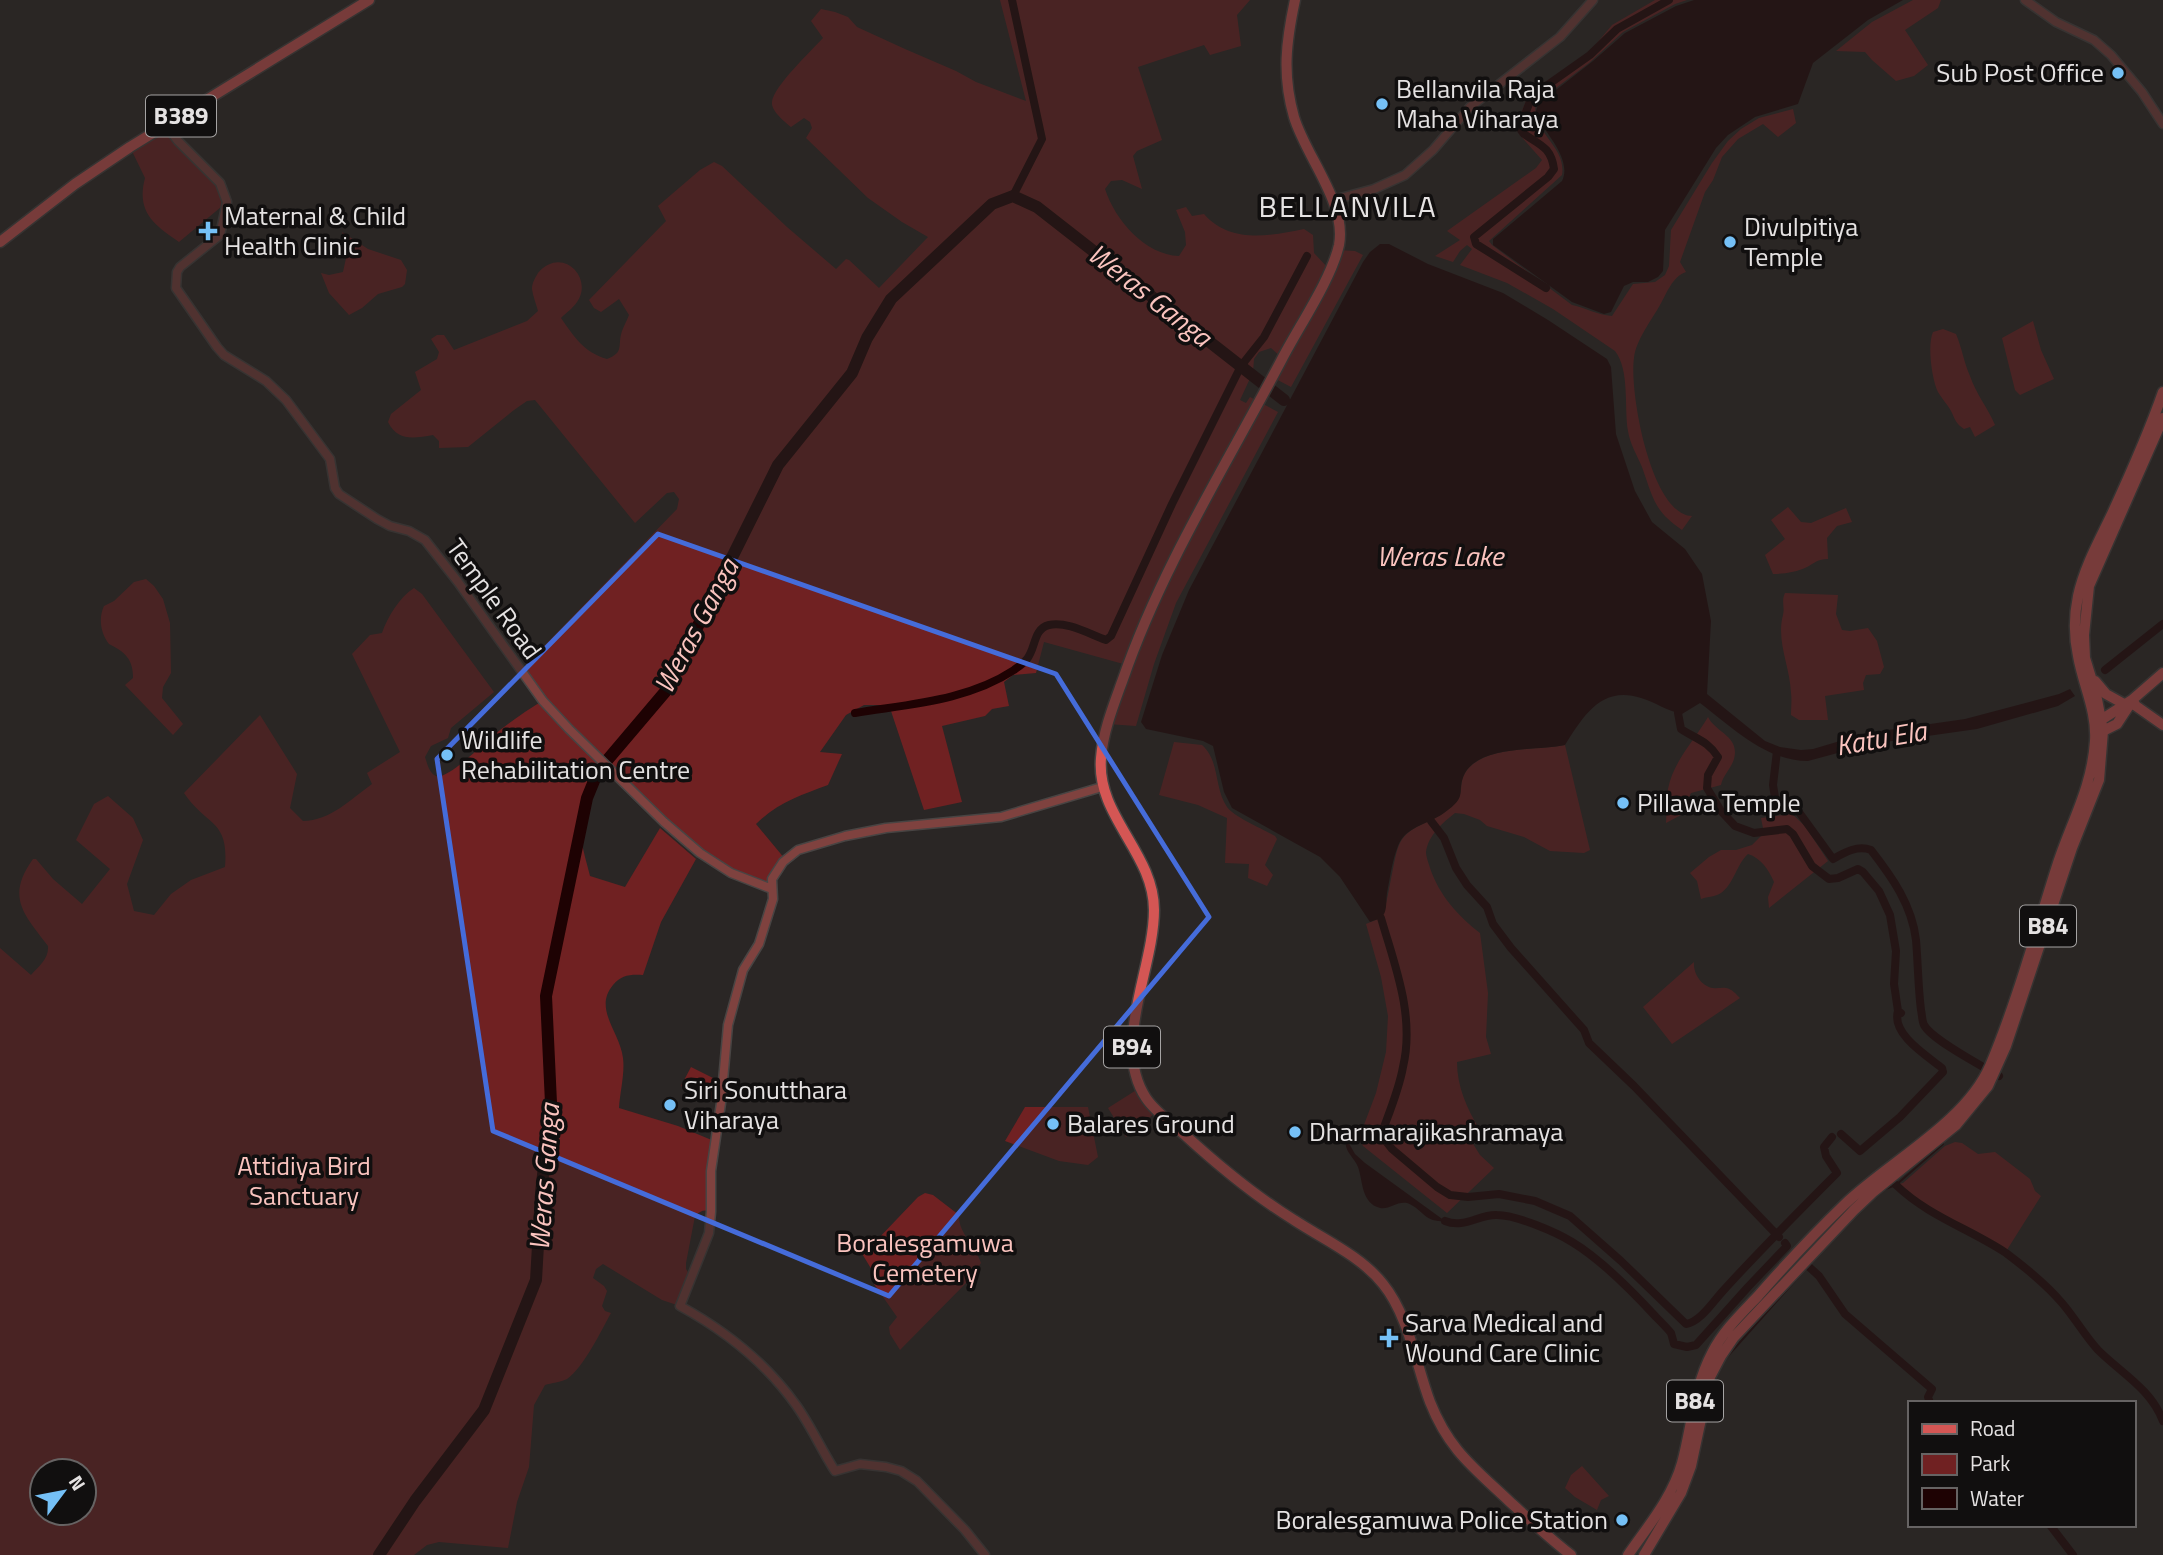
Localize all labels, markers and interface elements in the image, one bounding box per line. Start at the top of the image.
place label: Sub Post Office [1936,53,2104,92]
marker: Sub Post Office [2110,65,2126,81]
place label: Bellanvila Raja Maha Viharaya [1396,69,1559,138]
road number: B389 [146,96,216,136]
marker: Bellanvila Raja Maha Viharaya [1374,96,1390,112]
district label: BELLANVILA [1258,183,1438,229]
place label: Maternal & Child Health Clinic [224,196,406,265]
place label: Divulpitiya Temple [1744,207,1858,276]
marker: Maternal & Child Health Clinic [198,221,218,241]
water label: Weras Ganga [1079,232,1223,358]
marker: Divulpitiya Temple [1722,234,1738,250]
street label: Temple Road [437,530,552,667]
water label: Weras Lake [1376,534,1506,577]
water label: Weras Ganga [642,549,750,701]
water label: Katu Ela [1832,708,1932,767]
place label: Wildlife Rehabilitation Centre [461,720,690,789]
marker: Wildlife Rehabilitation Centre [439,747,455,763]
place label: Pillawa Temple [1637,783,1801,822]
marker: Pillawa Temple [1615,795,1631,811]
road number: B84 [2020,906,2076,946]
road number: B94 [1104,1027,1160,1068]
place label: Siri Sonutthara Viharaya [684,1070,847,1139]
marker: Siri Sonutthara Viharaya [662,1097,678,1113]
water label: Weras Ganga [517,1100,570,1252]
place label: Balares Ground [1067,1104,1235,1143]
place label: Dharmarajikashramaya [1309,1112,1563,1151]
marker: Balares Ground [1045,1116,1061,1132]
marker: Dharmarajikashramaya [1287,1124,1303,1140]
park label: Attidiya Bird Sanctuary [237,1146,371,1215]
park label: Boralesgamuwa Cemetery [836,1223,1014,1292]
place label: Sarva Medical and Wound Care Clinic [1405,1303,1603,1372]
marker: Sarva Medical and Wound Care Clinic [1379,1328,1399,1348]
road number: B84 [1667,1380,1723,1422]
legend [1908,1401,2135,1527]
text: Road [1970,1412,2015,1444]
text: Park [1970,1447,2010,1479]
north arrow [28,1457,98,1527]
text: N [62,1469,94,1496]
text: Water [1970,1482,2024,1514]
place label: Boralesgamuwa Police Station [1275,1500,1608,1539]
marker: Boralesgamuwa Police Station [1614,1512,1630,1528]

